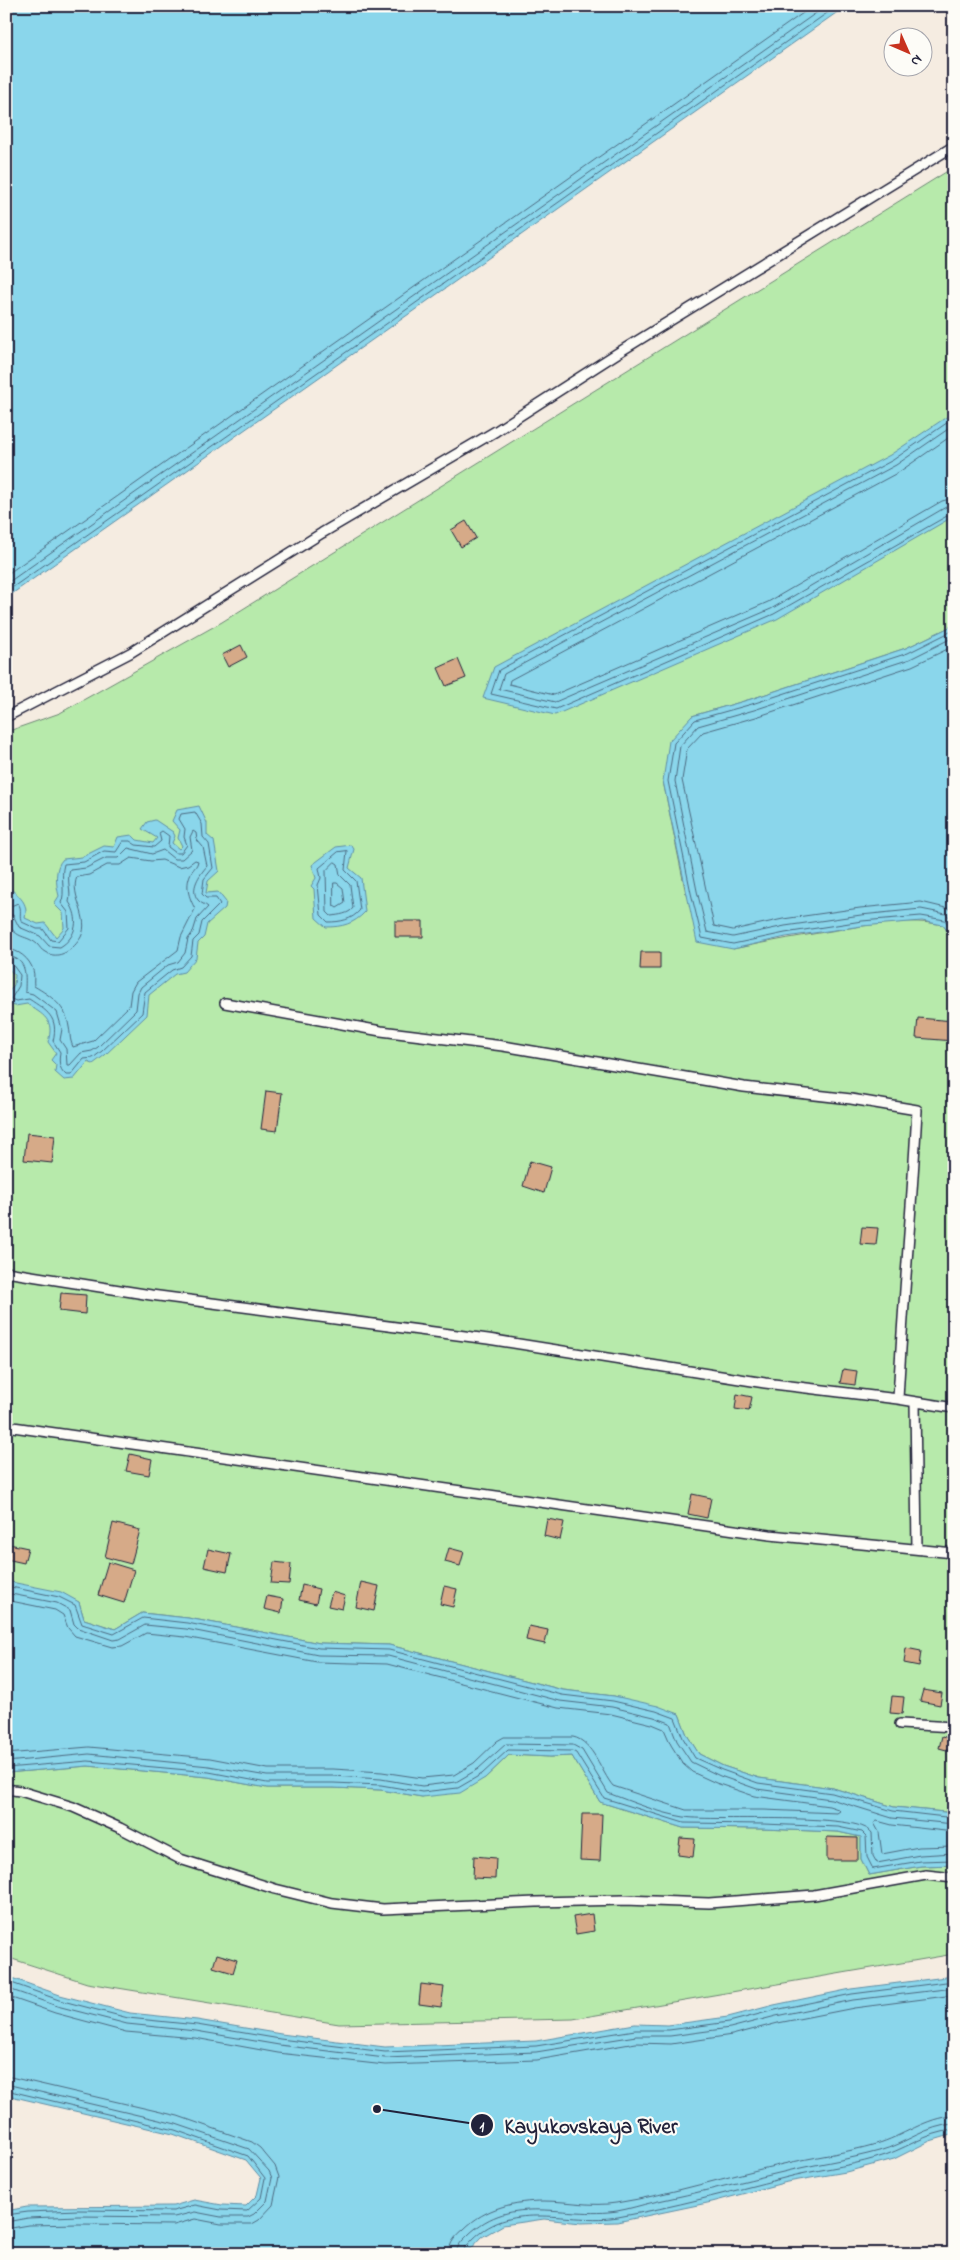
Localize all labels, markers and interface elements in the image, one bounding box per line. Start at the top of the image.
north arrow [882,28,932,78]
text: N [905,49,927,71]
callout: Kayukovskaya River [470,2107,687,2143]
text: Kayukovskaya River [505,2113,678,2145]
text: 1 [480,2116,485,2138]

